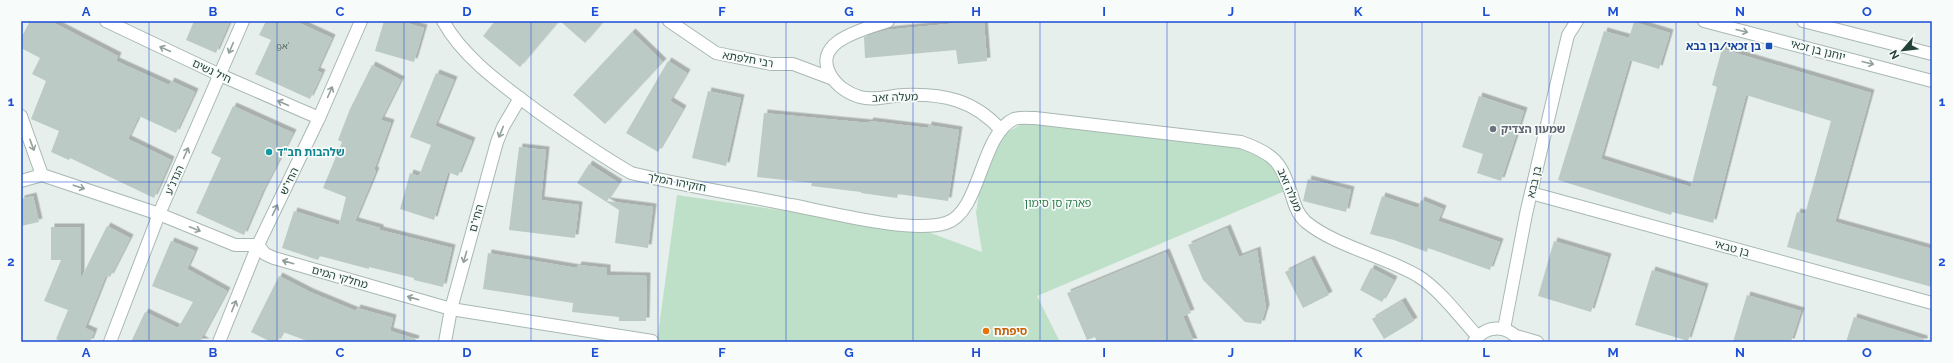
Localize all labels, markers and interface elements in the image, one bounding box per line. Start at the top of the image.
text: A [82,4,91,19]
text: B [209,4,218,19]
text: C [336,4,345,19]
text: D [462,4,472,19]
text: E [591,4,599,19]
text: F [718,4,726,19]
text: G [844,4,854,19]
text: H [971,4,981,19]
text: I [1102,4,1106,19]
text: J [1228,4,1234,19]
text: K [1354,4,1363,19]
text: L [1482,4,1490,19]
text: M [1607,4,1619,19]
text: N [1735,4,1745,19]
text: O [1862,4,1872,19]
one-way arrow [1735,27,1748,35]
north arrow [1883,30,1923,70]
street label: יוחנן בן זכאי [1789,37,1847,64]
place label: בן זכאי/בן בבא [1686,40,1761,53]
one-way arrow [227,41,235,53]
house number: 9א' [277,41,290,51]
marker: בן זכאי/בן בבא [1764,41,1774,51]
one-way arrow [159,45,171,52]
text: N [1887,48,1902,61]
street label: רבי חלפתא [721,49,774,70]
street label: חיל נשים [190,57,233,86]
one-way arrow [1861,60,1874,67]
one-way arrow [327,87,334,99]
street label: מעלה זאב [872,90,918,105]
text: 1 [8,94,15,109]
text: 1 [1939,94,1946,109]
one-way arrow [277,98,289,106]
place label: שמעון הצדיק [1501,123,1566,136]
marker: שמעון הצדיק [1488,124,1498,134]
one-way arrow [497,125,505,137]
one-way arrow [28,139,36,151]
place label: שלהבות חב"ד [277,146,345,159]
one-way arrow [183,147,190,159]
marker: שלהבות חב"ד [264,147,274,157]
street label: הגדנ"ע [162,163,187,197]
street label: החי"ש [277,165,302,197]
street label: בן בבא [1525,165,1544,199]
street label: מעלה זאב [1275,166,1305,214]
street label: חזקיהו המלך [646,170,707,195]
one-way arrow [72,184,85,191]
park label: פארק סן סימון [1025,197,1092,210]
street label: החי"ם [466,203,487,233]
one-way arrow [272,204,279,216]
one-way arrow [188,225,200,233]
street label: בן טבאי [1713,237,1751,260]
one-way arrow [461,250,468,263]
text: 2 [7,254,15,269]
text: 2 [1938,254,1946,269]
one-way arrow [282,258,295,265]
street label: מחלקי המים [310,263,369,292]
one-way arrow [407,294,420,301]
one-way arrow [230,300,238,312]
place label: סיפתח [994,325,1028,338]
marker: סיפתח [981,326,991,336]
text: A [82,345,91,360]
text: B [209,345,218,360]
text: C [336,345,345,360]
text: D [462,345,472,360]
text: E [591,345,599,360]
text: F [718,345,726,360]
text: G [844,345,854,360]
text: H [971,345,981,360]
text: I [1102,345,1106,360]
text: J [1228,345,1234,360]
text: K [1354,345,1363,360]
text: L [1482,345,1490,360]
text: M [1607,345,1619,360]
text: N [1735,345,1745,360]
text: O [1862,345,1872,360]

